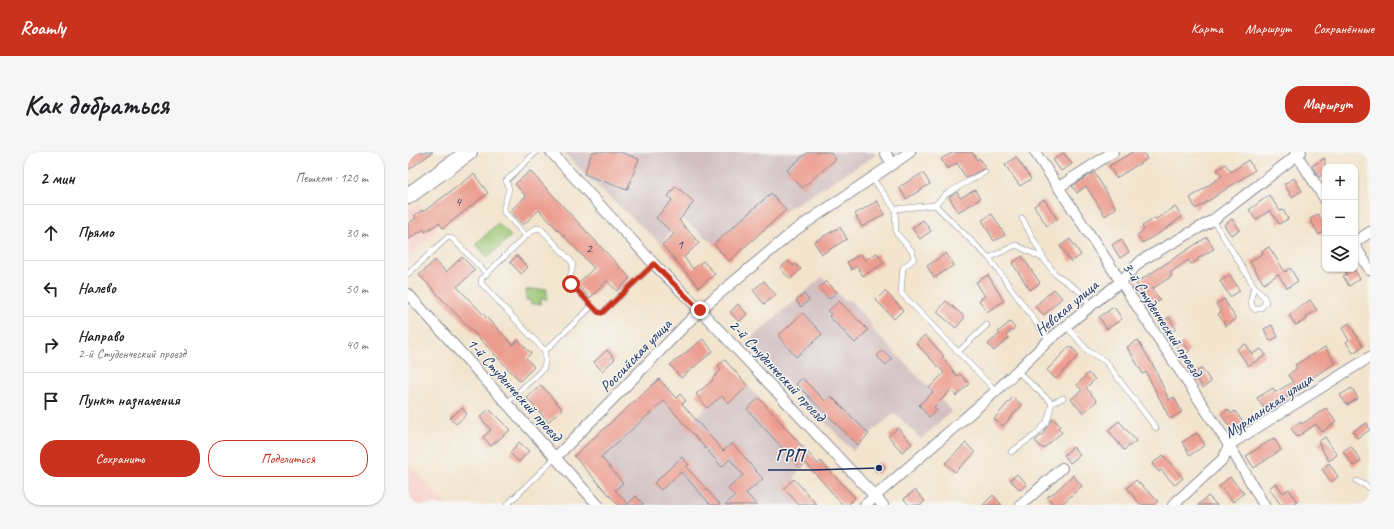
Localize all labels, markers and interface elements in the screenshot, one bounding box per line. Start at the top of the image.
text: Roamly [20,16,66,40]
text: Карта [1191,20,1223,37]
text: Маршрут [1245,20,1291,37]
text: Сохранённые [1313,20,1374,37]
button: Маршрут [1285,86,1370,123]
text: Как добраться [24,87,169,122]
map controls [1322,164,1358,272]
button: + [1322,164,1358,200]
text: 2 мин [40,168,75,189]
text: Пешком · 120 m [295,170,368,186]
house number: 4 [455,193,463,210]
button: − [1322,200,1358,236]
icon: ahead [40,222,62,244]
text: Прямо [78,223,114,242]
text: 30 m [346,225,368,241]
house number: 1 [677,236,684,253]
button: layers [1322,236,1358,272]
house number: 2 [586,240,594,257]
street label: 3-й Студенческий проезд [1118,258,1207,382]
street label: Невская улица [1031,274,1104,340]
route start [562,275,580,293]
icon: left [40,278,62,300]
text: Налево [78,279,116,298]
text: 50 m [346,281,368,297]
route end [691,301,709,319]
street label: Российская улица [596,314,677,397]
street label: 2-й Студенческий проезд [725,315,831,427]
text: Направо [78,327,124,346]
icon: right [40,334,62,356]
street label: 1-й Студенческий проезд [462,334,567,447]
text: 40 m [346,337,368,353]
text: 2-й Студенческий проезд [78,346,186,362]
street label: Мурманская улица [1221,368,1317,443]
icon: arrive [40,390,62,412]
text: Пункт назначения [78,391,180,410]
button: Сохранить [40,440,200,477]
button: Поделиться [208,440,368,477]
callout: ГРП [768,441,812,470]
text: ГРП [776,445,807,466]

